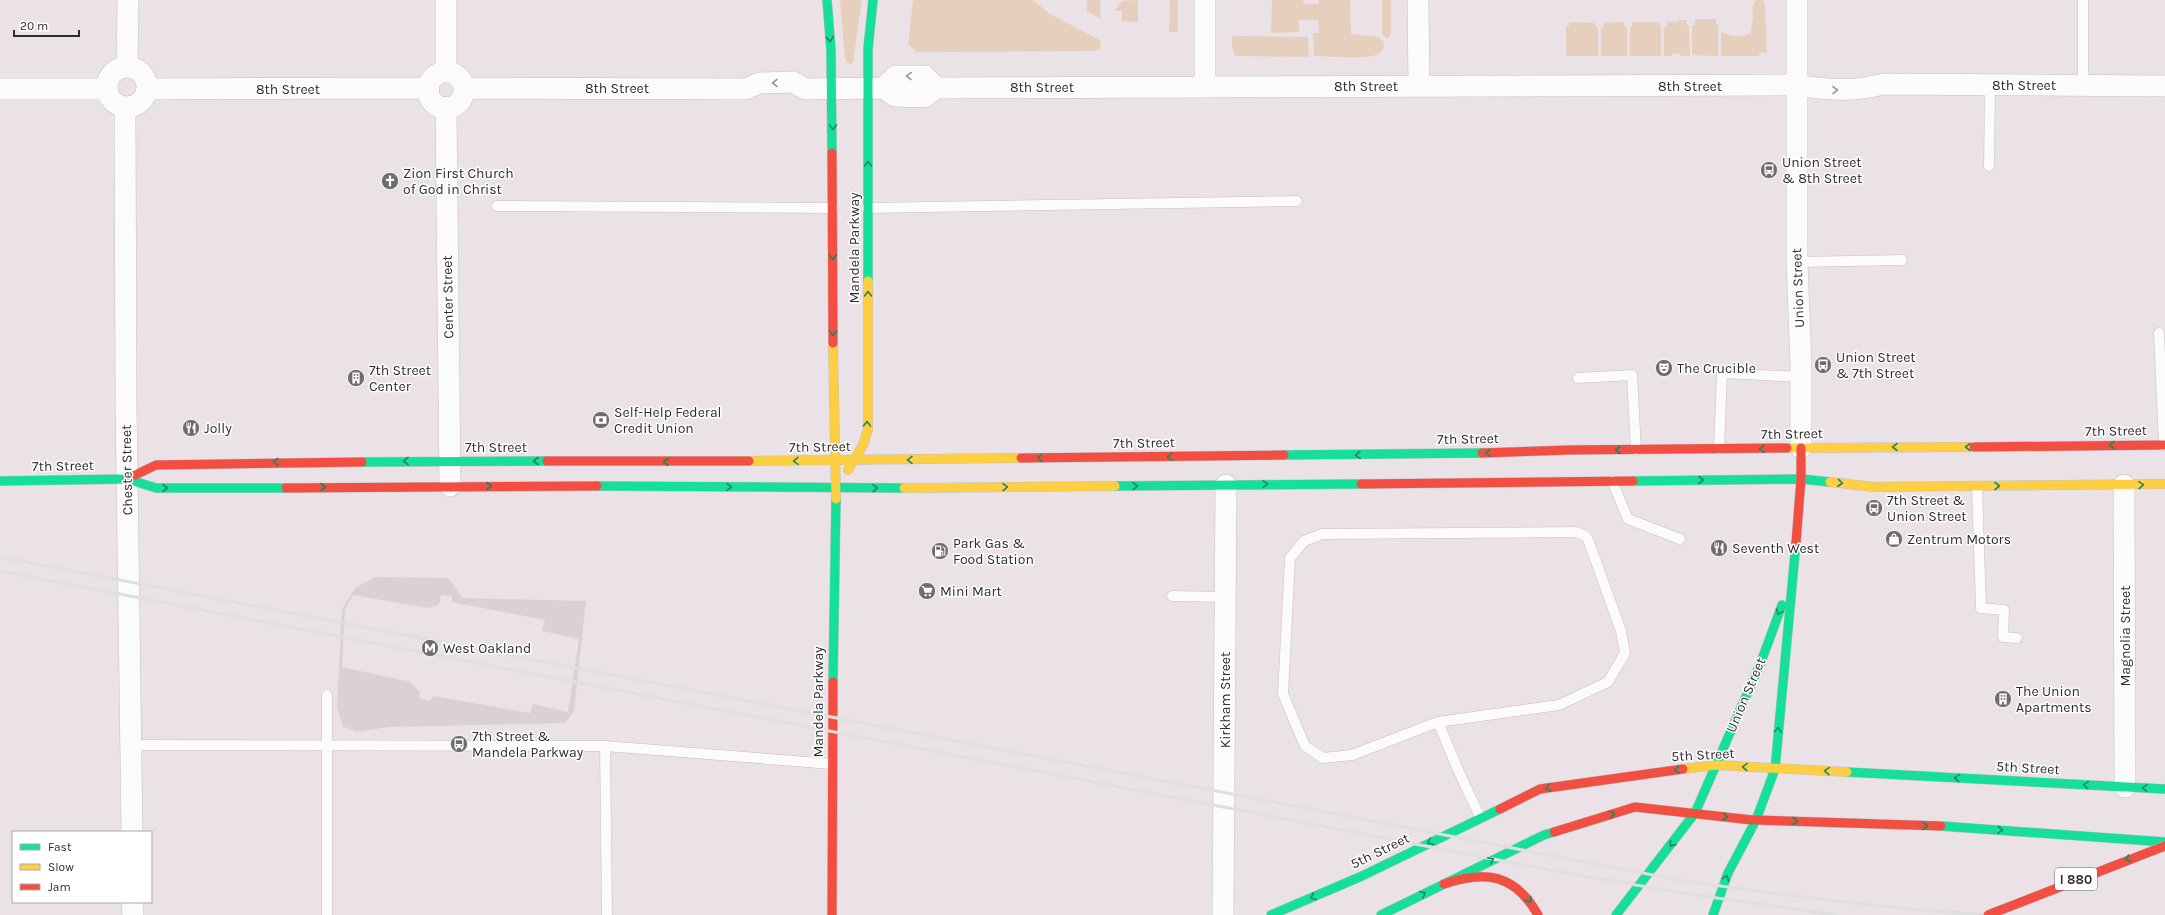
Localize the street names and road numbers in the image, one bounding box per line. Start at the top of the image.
street label: 8th Street [1992,77,2056,94]
street label: 8th Street [1334,78,1398,95]
street label: 8th Street [1658,78,1722,95]
street label: 8th Street [1010,79,1074,96]
street label: 8th Street [585,80,649,97]
street label: 8th Street [256,81,320,98]
street label: Mandela Parkway [846,192,863,304]
street label: Union Street [1788,248,1808,328]
street label: Center Street [439,255,457,339]
street label: 7th Street [2085,422,2147,440]
street label: Chester Street [118,424,136,516]
street label: 7th Street [1761,425,1823,443]
street label: 7th Street [1437,430,1499,448]
street label: 7th Street [1113,434,1175,452]
street label: 7th Street [789,438,851,456]
street label: 7th Street [465,439,527,456]
street label: 7th Street [32,457,94,475]
street label: Magnolia Street [2117,585,2134,687]
street label: Mandela Parkway [810,646,827,758]
street label: Kirkham Street [1217,652,1234,748]
street label: Union Street [1723,655,1769,735]
street label: 5th Street [1671,745,1735,765]
street label: 5th Street [1996,758,2060,778]
street label: 5th Street [1348,829,1412,873]
road number: I 880 [2055,868,2097,890]

